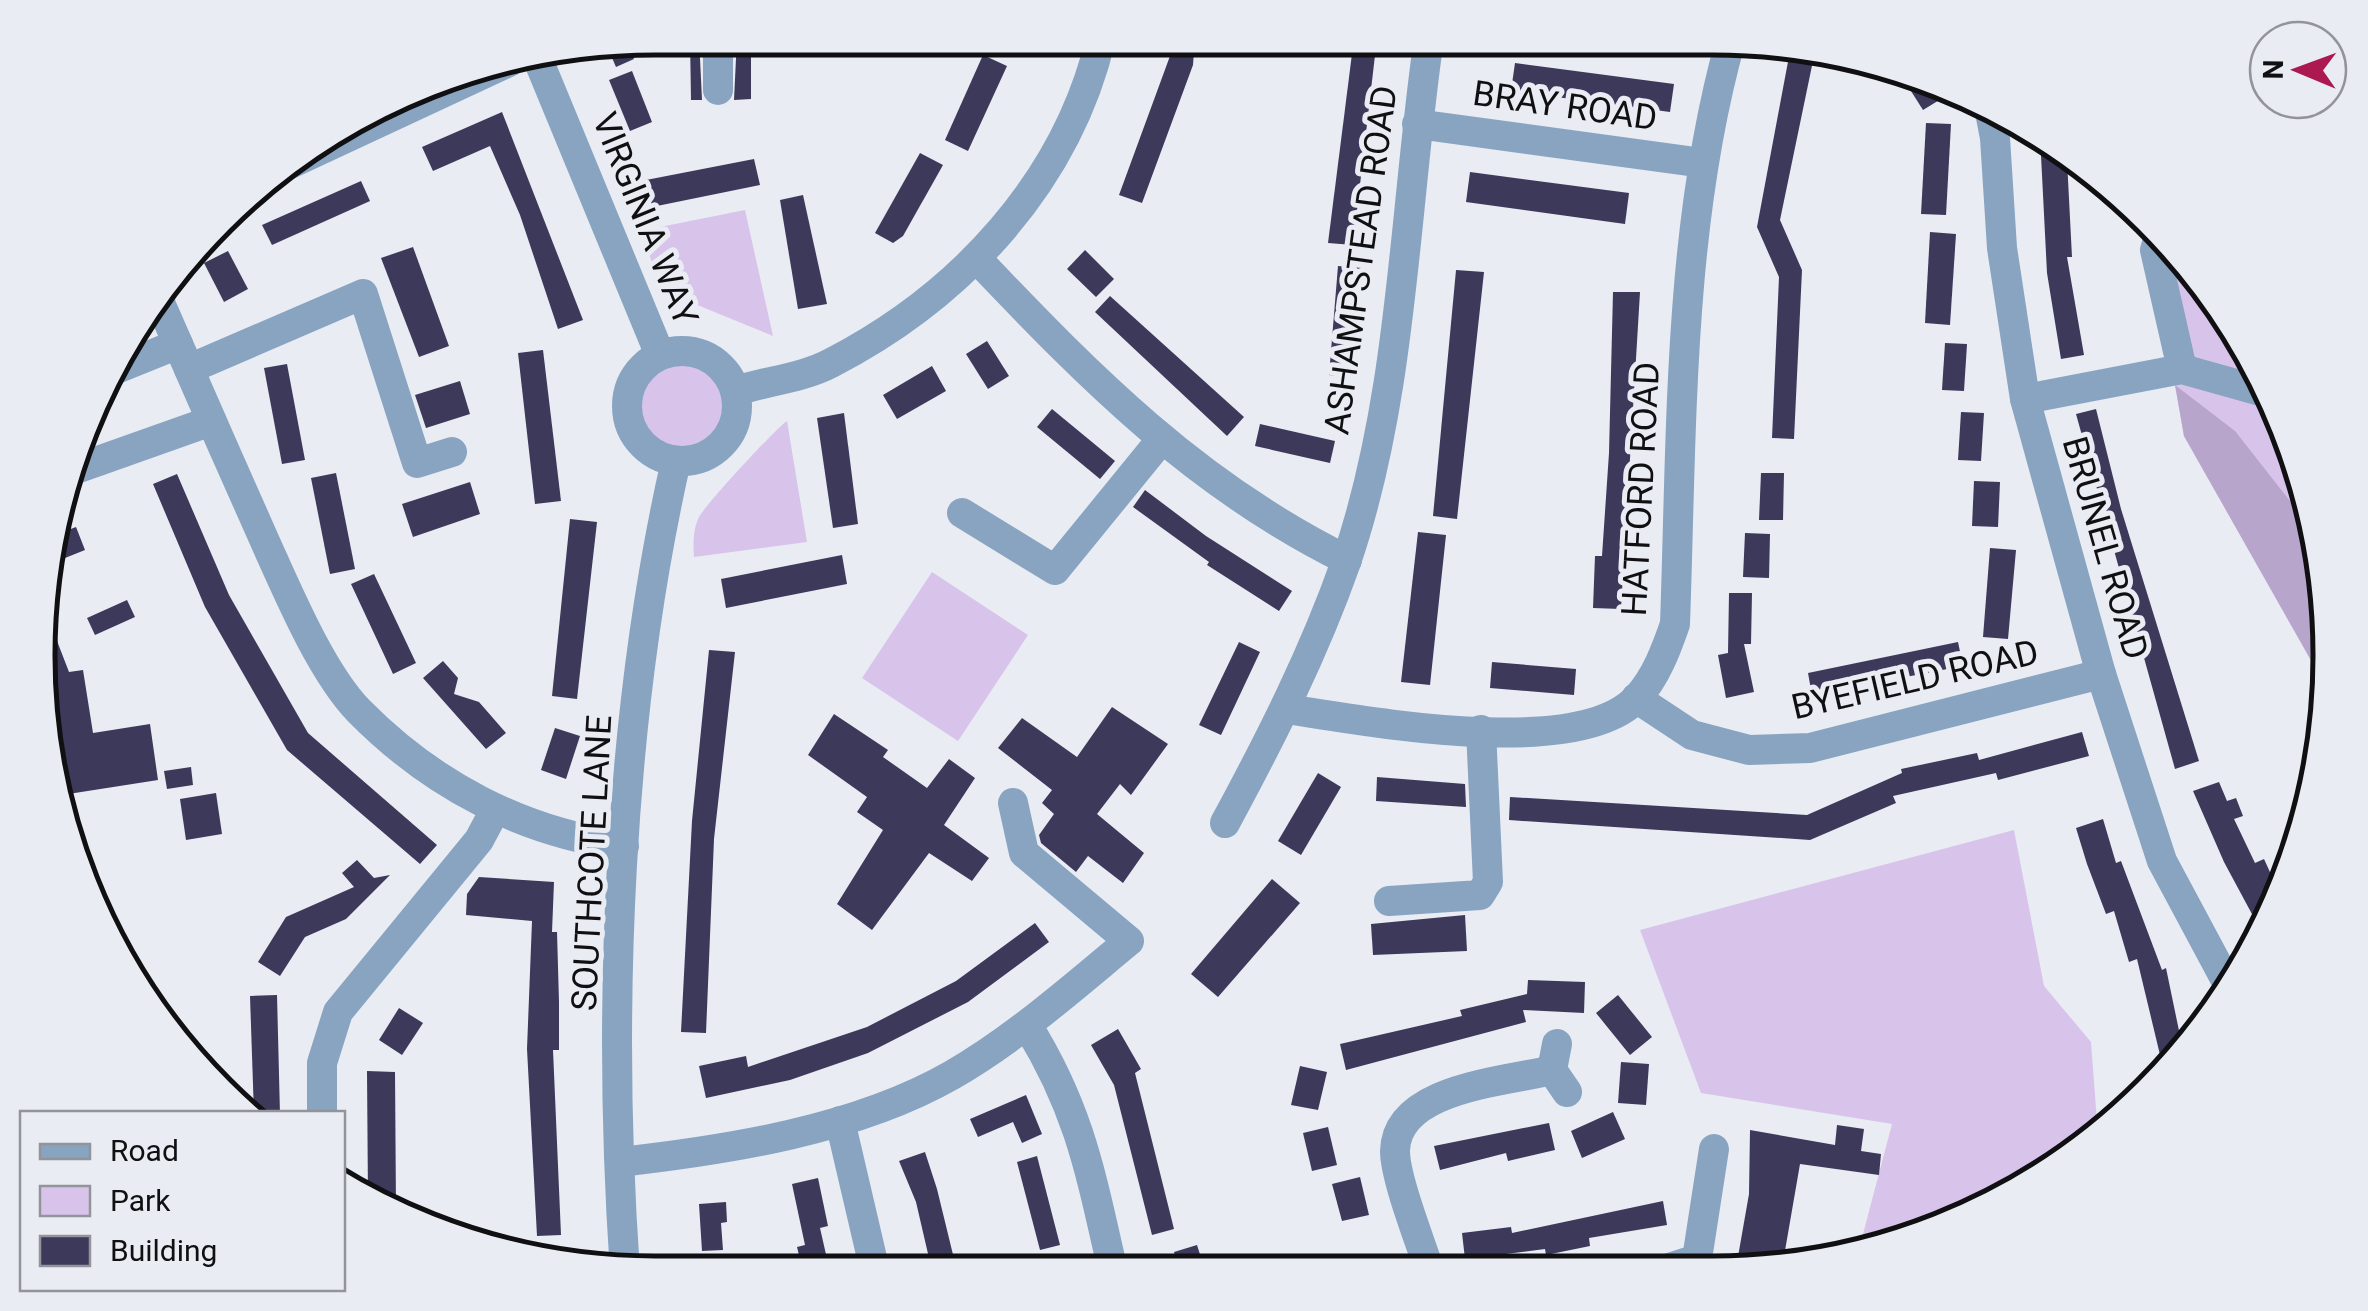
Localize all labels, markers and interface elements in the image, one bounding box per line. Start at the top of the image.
north arrow [2248,20,2348,120]
text: N [2257,59,2290,80]
street label: BRAY ROAD [1470,73,1660,139]
street label: ASHAMPSTEAD ROAD [1316,83,1406,437]
street label: VIRGINIA WAY [584,107,706,331]
street label: HATFORD ROAD [1614,361,1668,617]
street label: BRUNEL ROAD [2054,432,2156,664]
street label: BYEFIELD ROAD [1788,632,2042,728]
street label: SOUTHCOTE LANE [564,714,620,1012]
legend [20,1111,345,1291]
text: Road [110,1133,179,1168]
text: Park [110,1183,171,1218]
text: Building [110,1233,217,1268]

